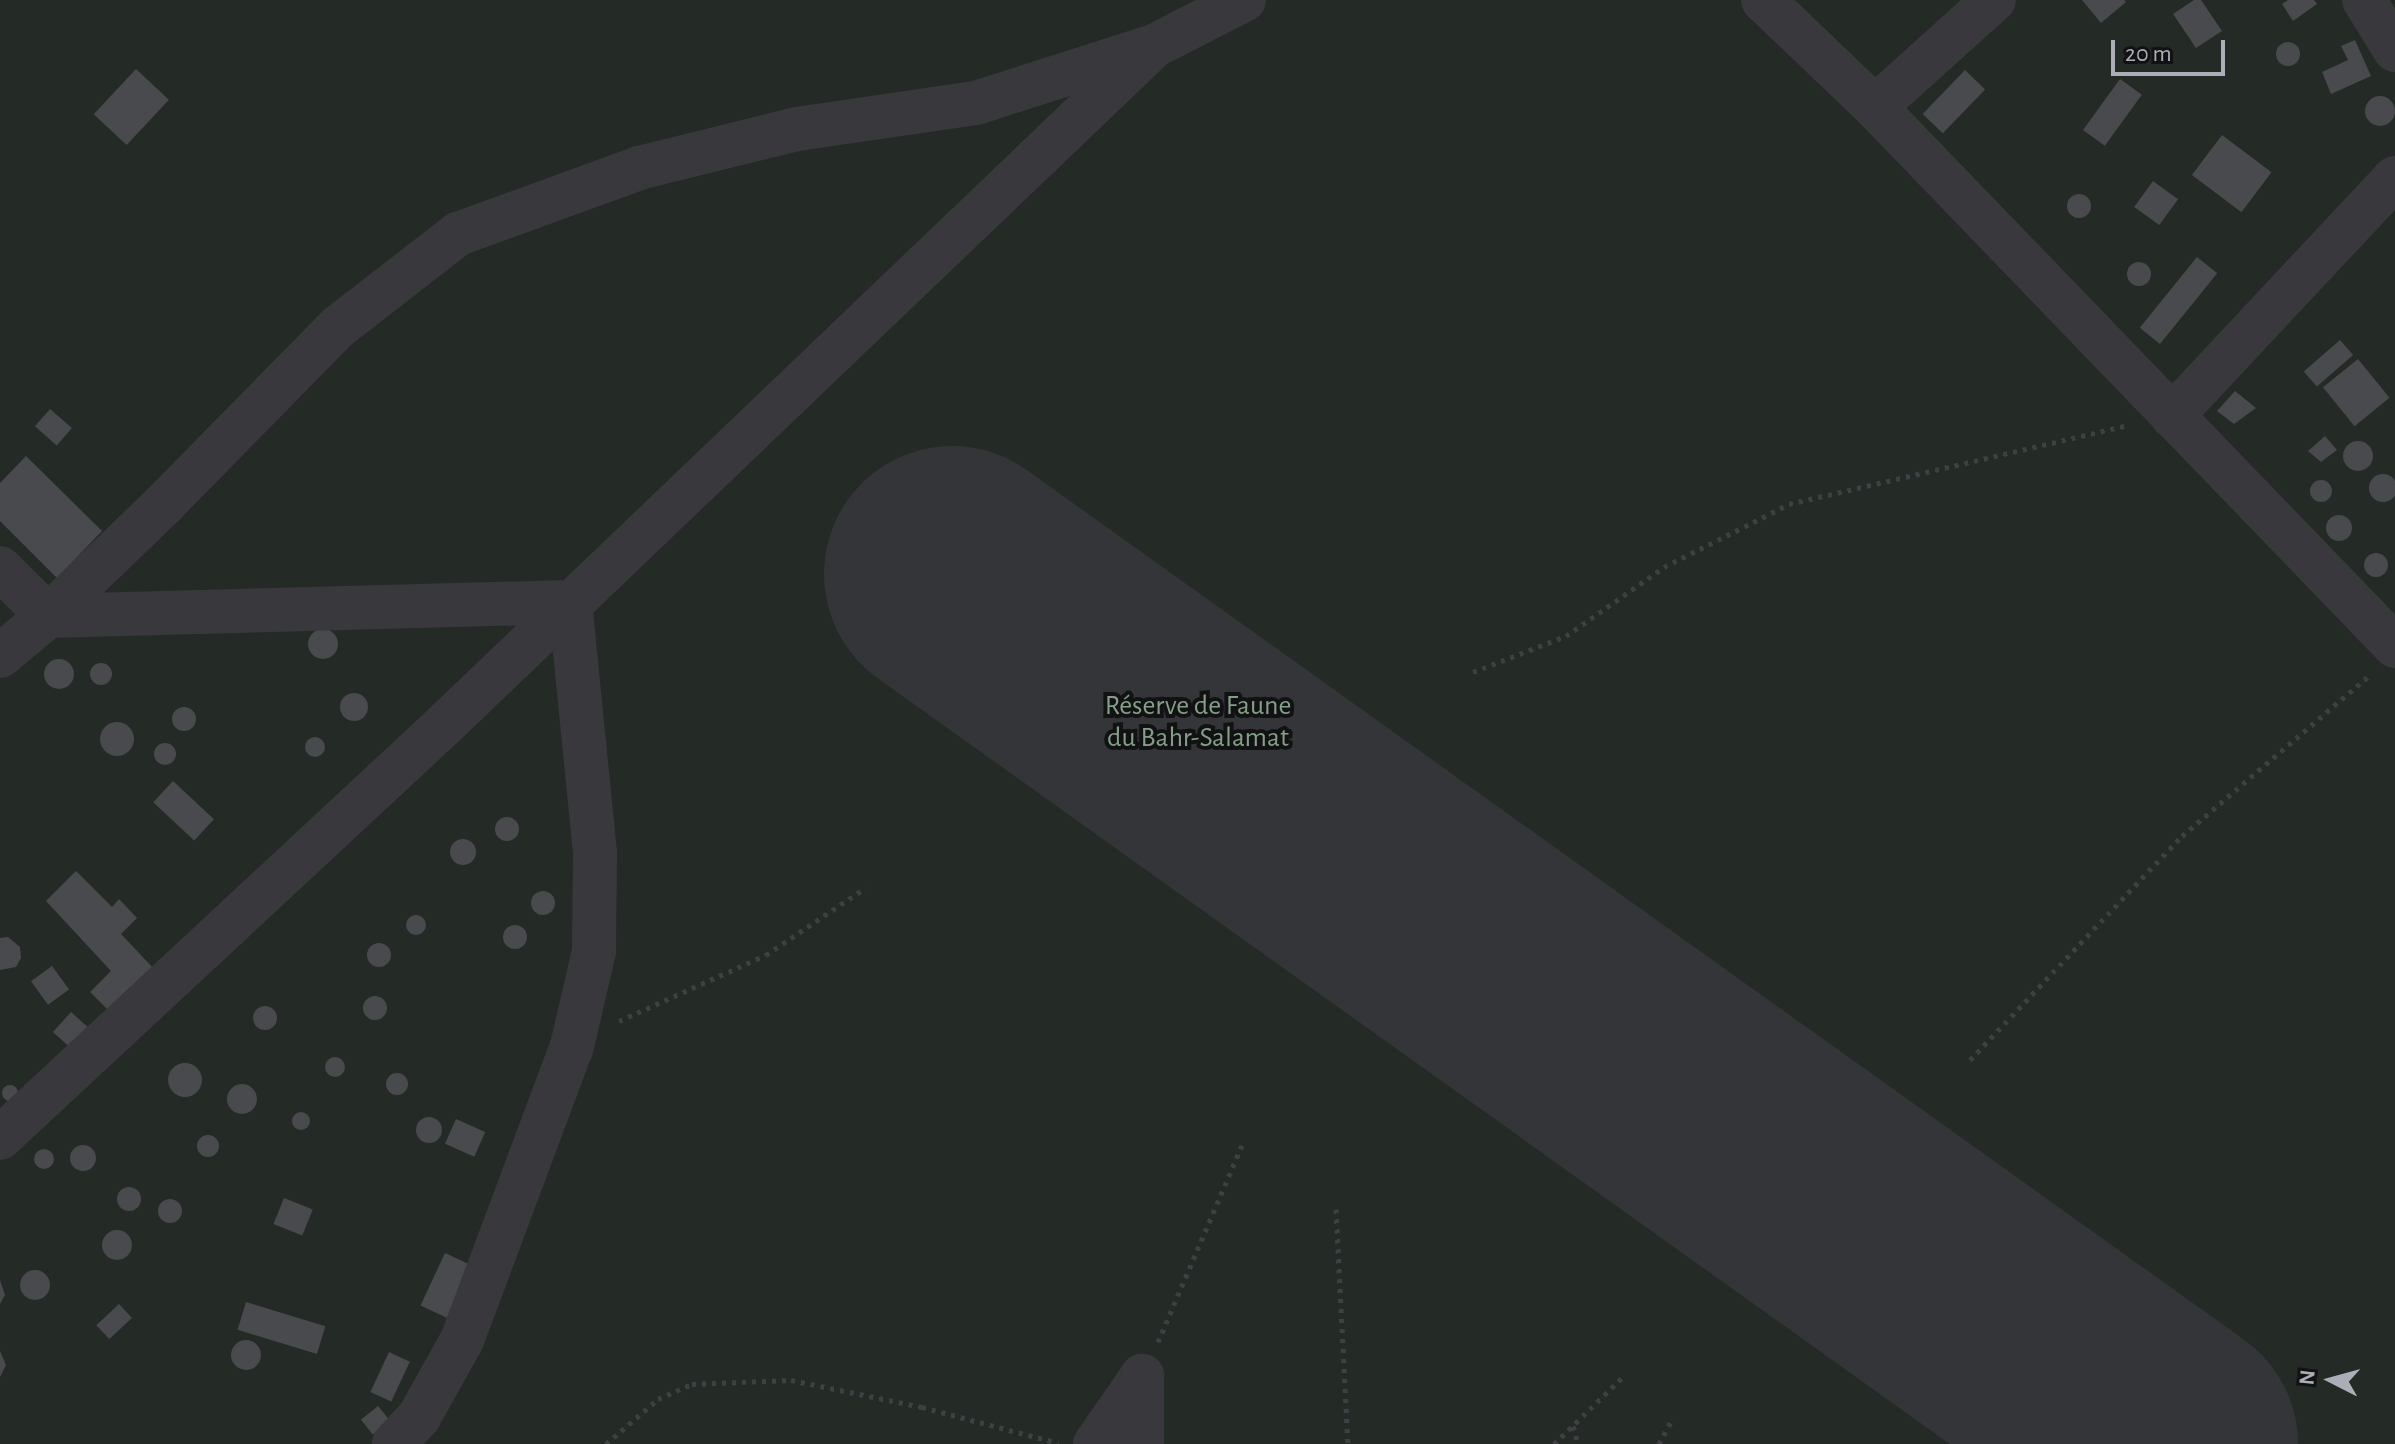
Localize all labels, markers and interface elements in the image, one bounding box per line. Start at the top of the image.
scale bar [2115,24,2229,74]
text: 20 m [2125,42,2172,66]
park label: Réserve de Faune du Bahr-Salamat [1105,689,1291,755]
north arrow [2291,1340,2371,1420]
text: N [2295,1369,2319,1386]

